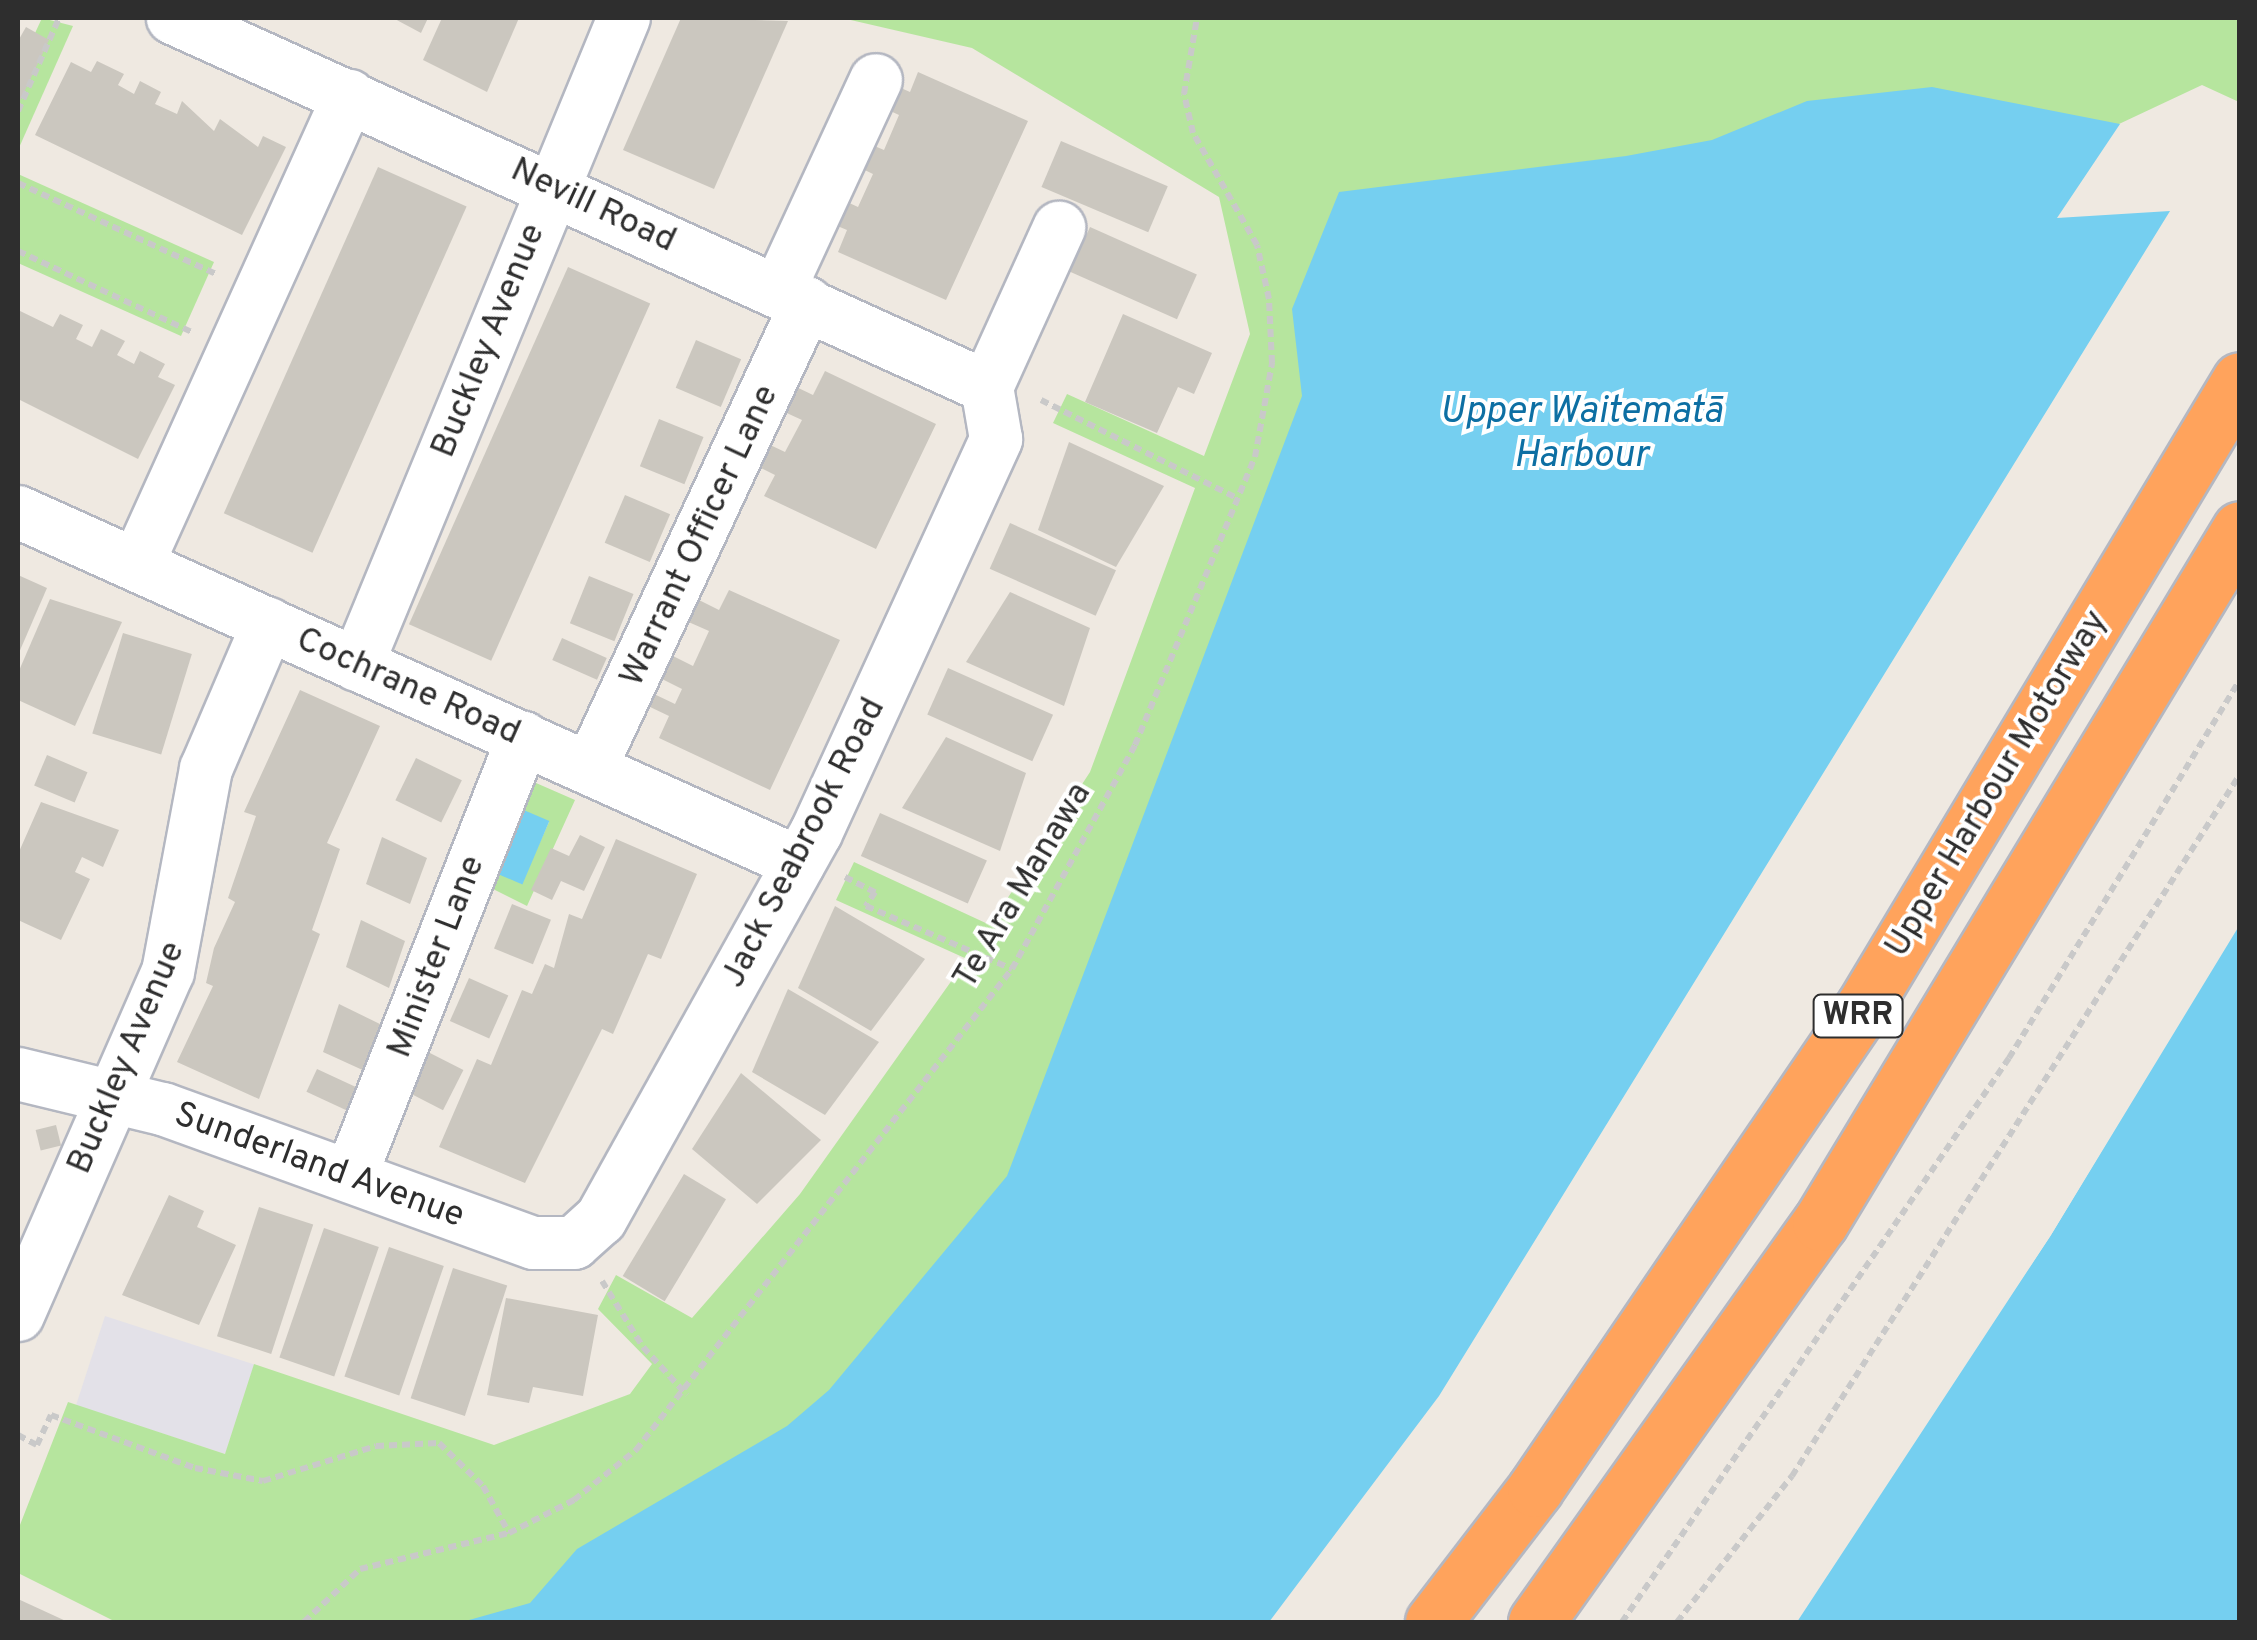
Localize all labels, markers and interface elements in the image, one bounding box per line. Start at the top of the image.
street label: Nevill Road [504,149,682,263]
street label: Buckley Avenue [423,217,555,465]
street label: Warrant Officer Lane [612,379,788,693]
water label: Upper Waitematā Harbour [1439,390,1723,479]
street label: Upper Harbour Motorway [1877,603,2117,965]
street label: Cochrane Road [290,619,526,755]
street label: Jack Seabrook Road [713,691,895,995]
street label: Te Ara Manawa [945,775,1101,997]
street label: Minister Lane [379,850,495,1064]
street label: Buckley Avenue [59,935,195,1181]
road number: WRR [1810,989,1906,1043]
street label: Sunderland Avenue [168,1094,470,1238]

